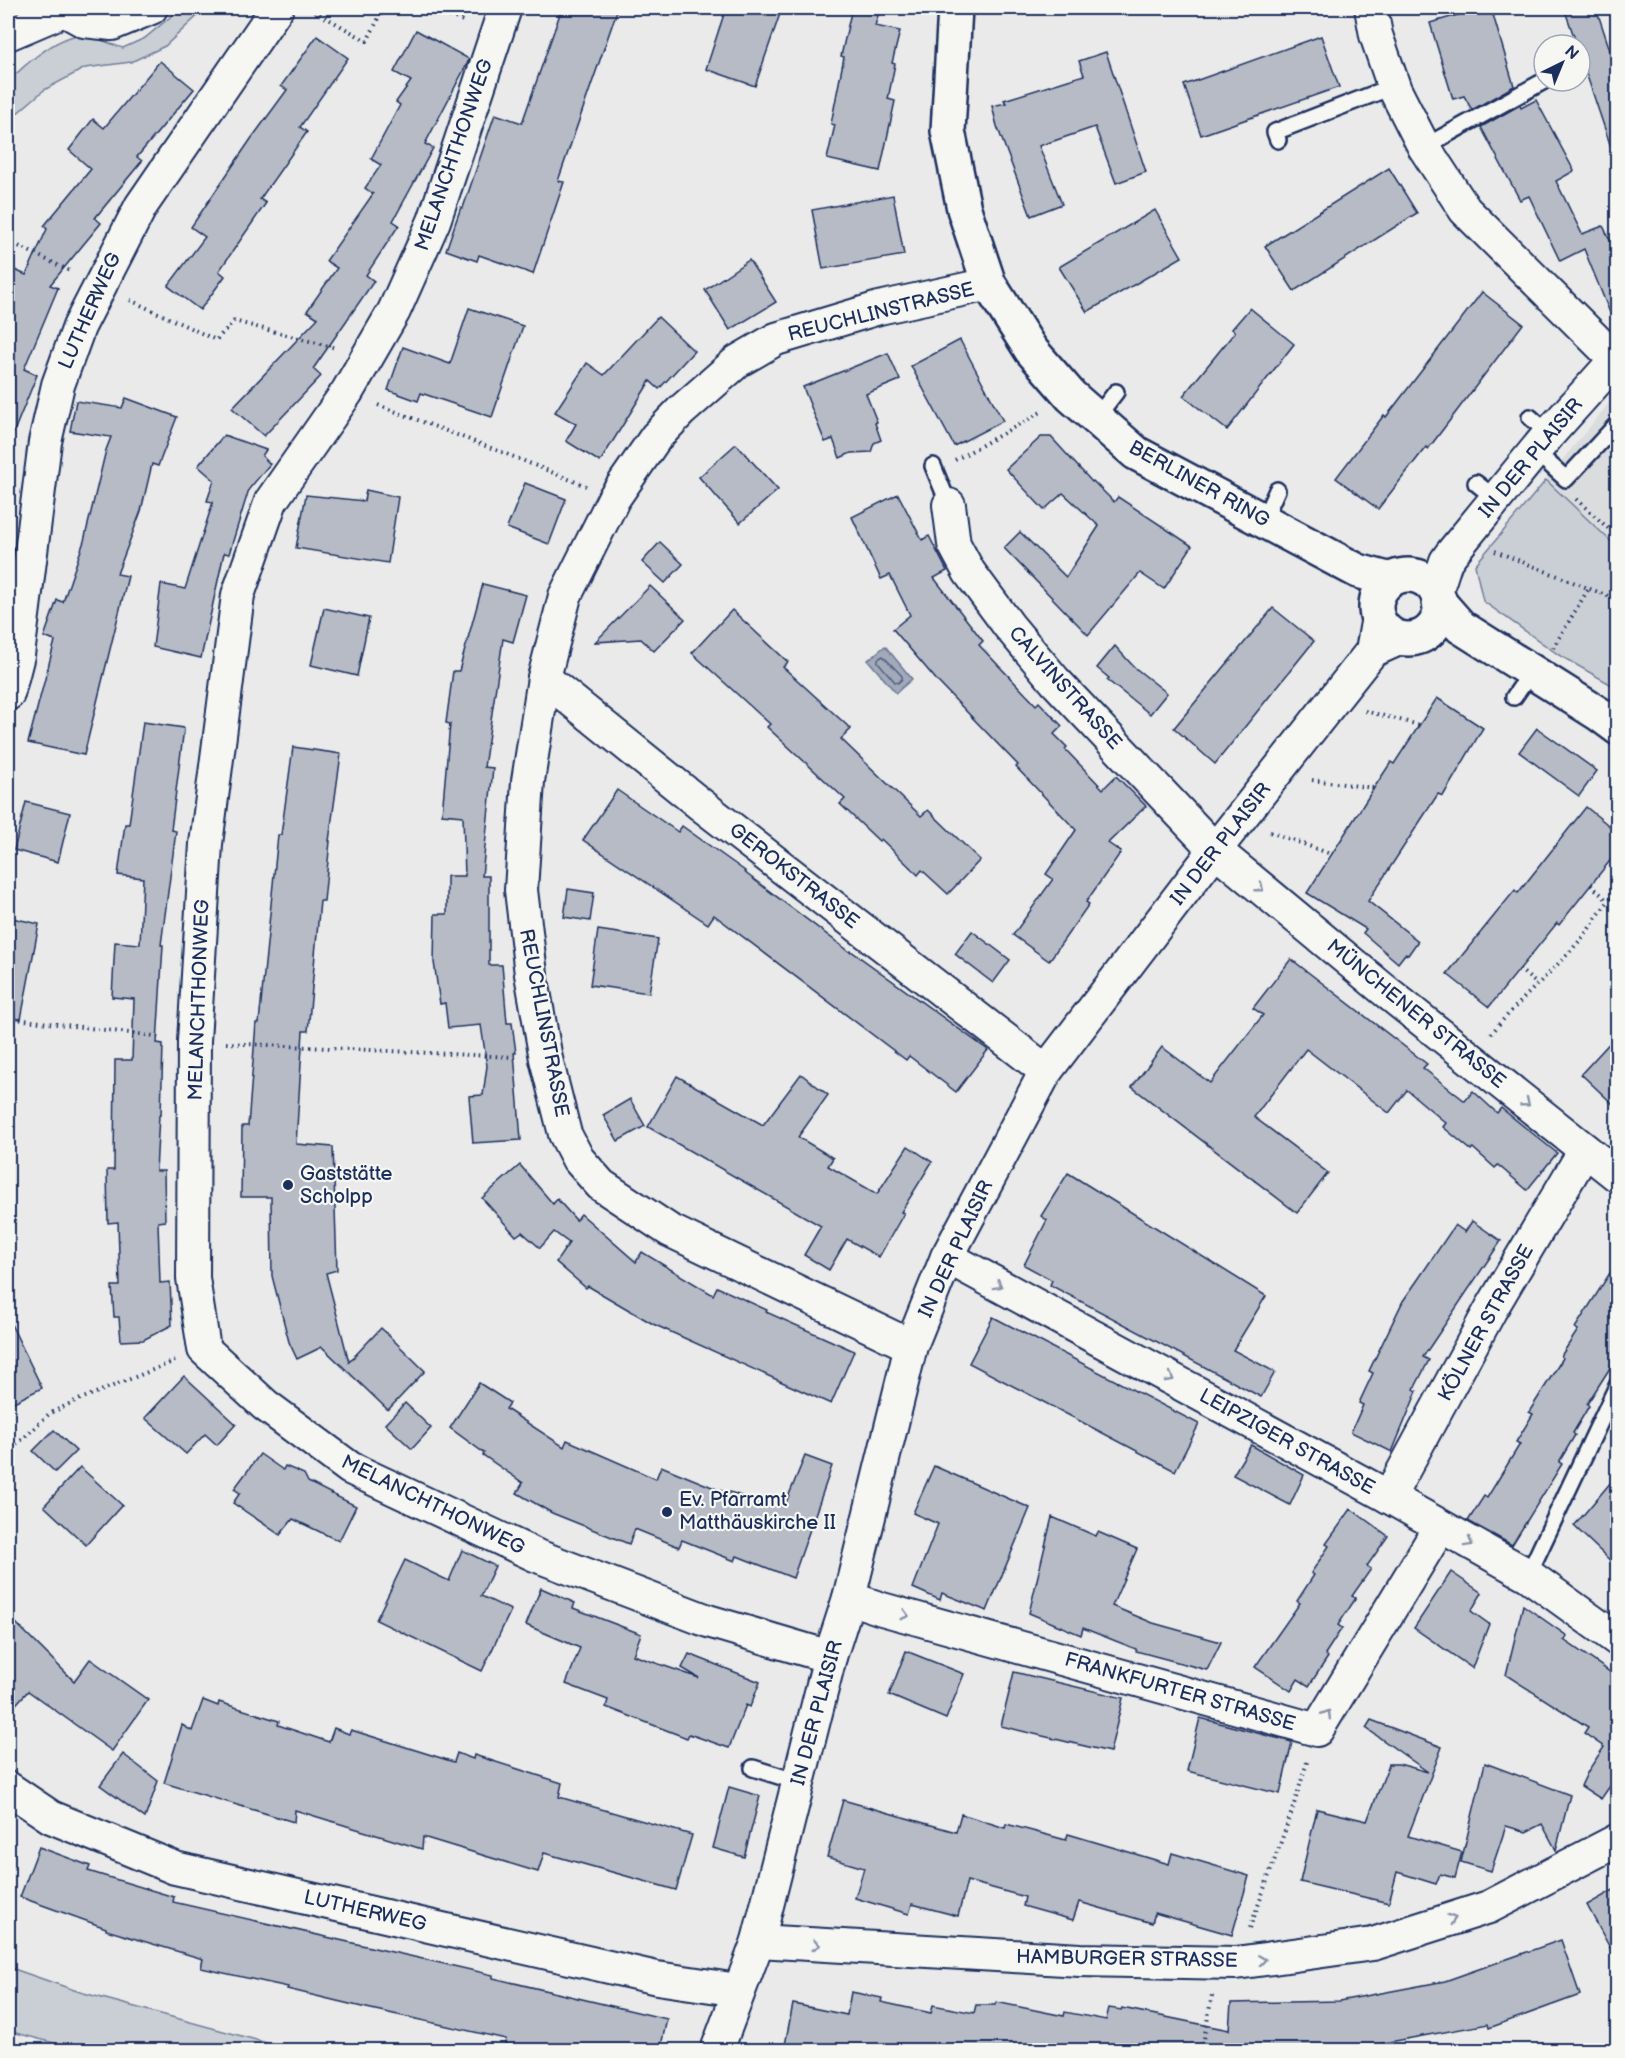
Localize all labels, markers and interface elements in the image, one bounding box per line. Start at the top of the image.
north arrow [1532,33,1592,93]
text: N [1560,42,1582,64]
street label: MELANCHTHONWEG [410,56,498,254]
street label: LUTHERWEG [54,249,126,373]
street label: REUCHLINSTRASSE [785,277,977,347]
street label: IN DER PLAISIR [1474,393,1588,523]
street label: BERLINER RING [1124,435,1274,533]
street label: CALVINSTRASSE [1003,621,1127,755]
street label: IN DER PLAISIR [1166,778,1276,910]
street label: GEROKSTRASSE [724,818,864,934]
one-way arrow [1253,881,1264,892]
street label: MELANCHTHONWEG [183,899,215,1101]
street label: REUCHLINSTRASSE [514,927,574,1119]
street label: MÜNCHENER STRASSE [1322,934,1511,1094]
one-way arrow [1519,1095,1530,1106]
place label: Gaststätte Scholpp [300,1162,393,1209]
street label: IN DER PLAISIR [914,1176,998,1322]
marker: Gaststätte Scholpp [281,1178,295,1192]
street label: KÖLNER STRASSE [1432,1240,1539,1405]
one-way arrow [992,1278,1003,1289]
one-way arrow [1164,1371,1174,1382]
street label: LEIPZIGER STRASSE [1195,1384,1379,1500]
street label: MELANCHTHONWEG [337,1450,529,1560]
place label: Ev. Pfarramt Matthäuskirche II [679,1488,836,1535]
marker: Ev. Pfarramt Matthäuskirche II [660,1505,674,1519]
one-way arrow [1463,1536,1474,1547]
one-way arrow [899,1608,910,1620]
street label: IN DER PLAISIR [786,1638,848,1788]
street label: FRANKFURTER STRASSE [1062,1648,1298,1736]
one-way arrow [1320,1710,1331,1721]
street label: LUTHERWEG [301,1885,429,1937]
one-way arrow [1446,1913,1457,1926]
one-way arrow [812,1938,821,1951]
street label: HAMBURGER STRASSE [1016,1945,1238,1973]
one-way arrow [1258,1954,1267,1967]

